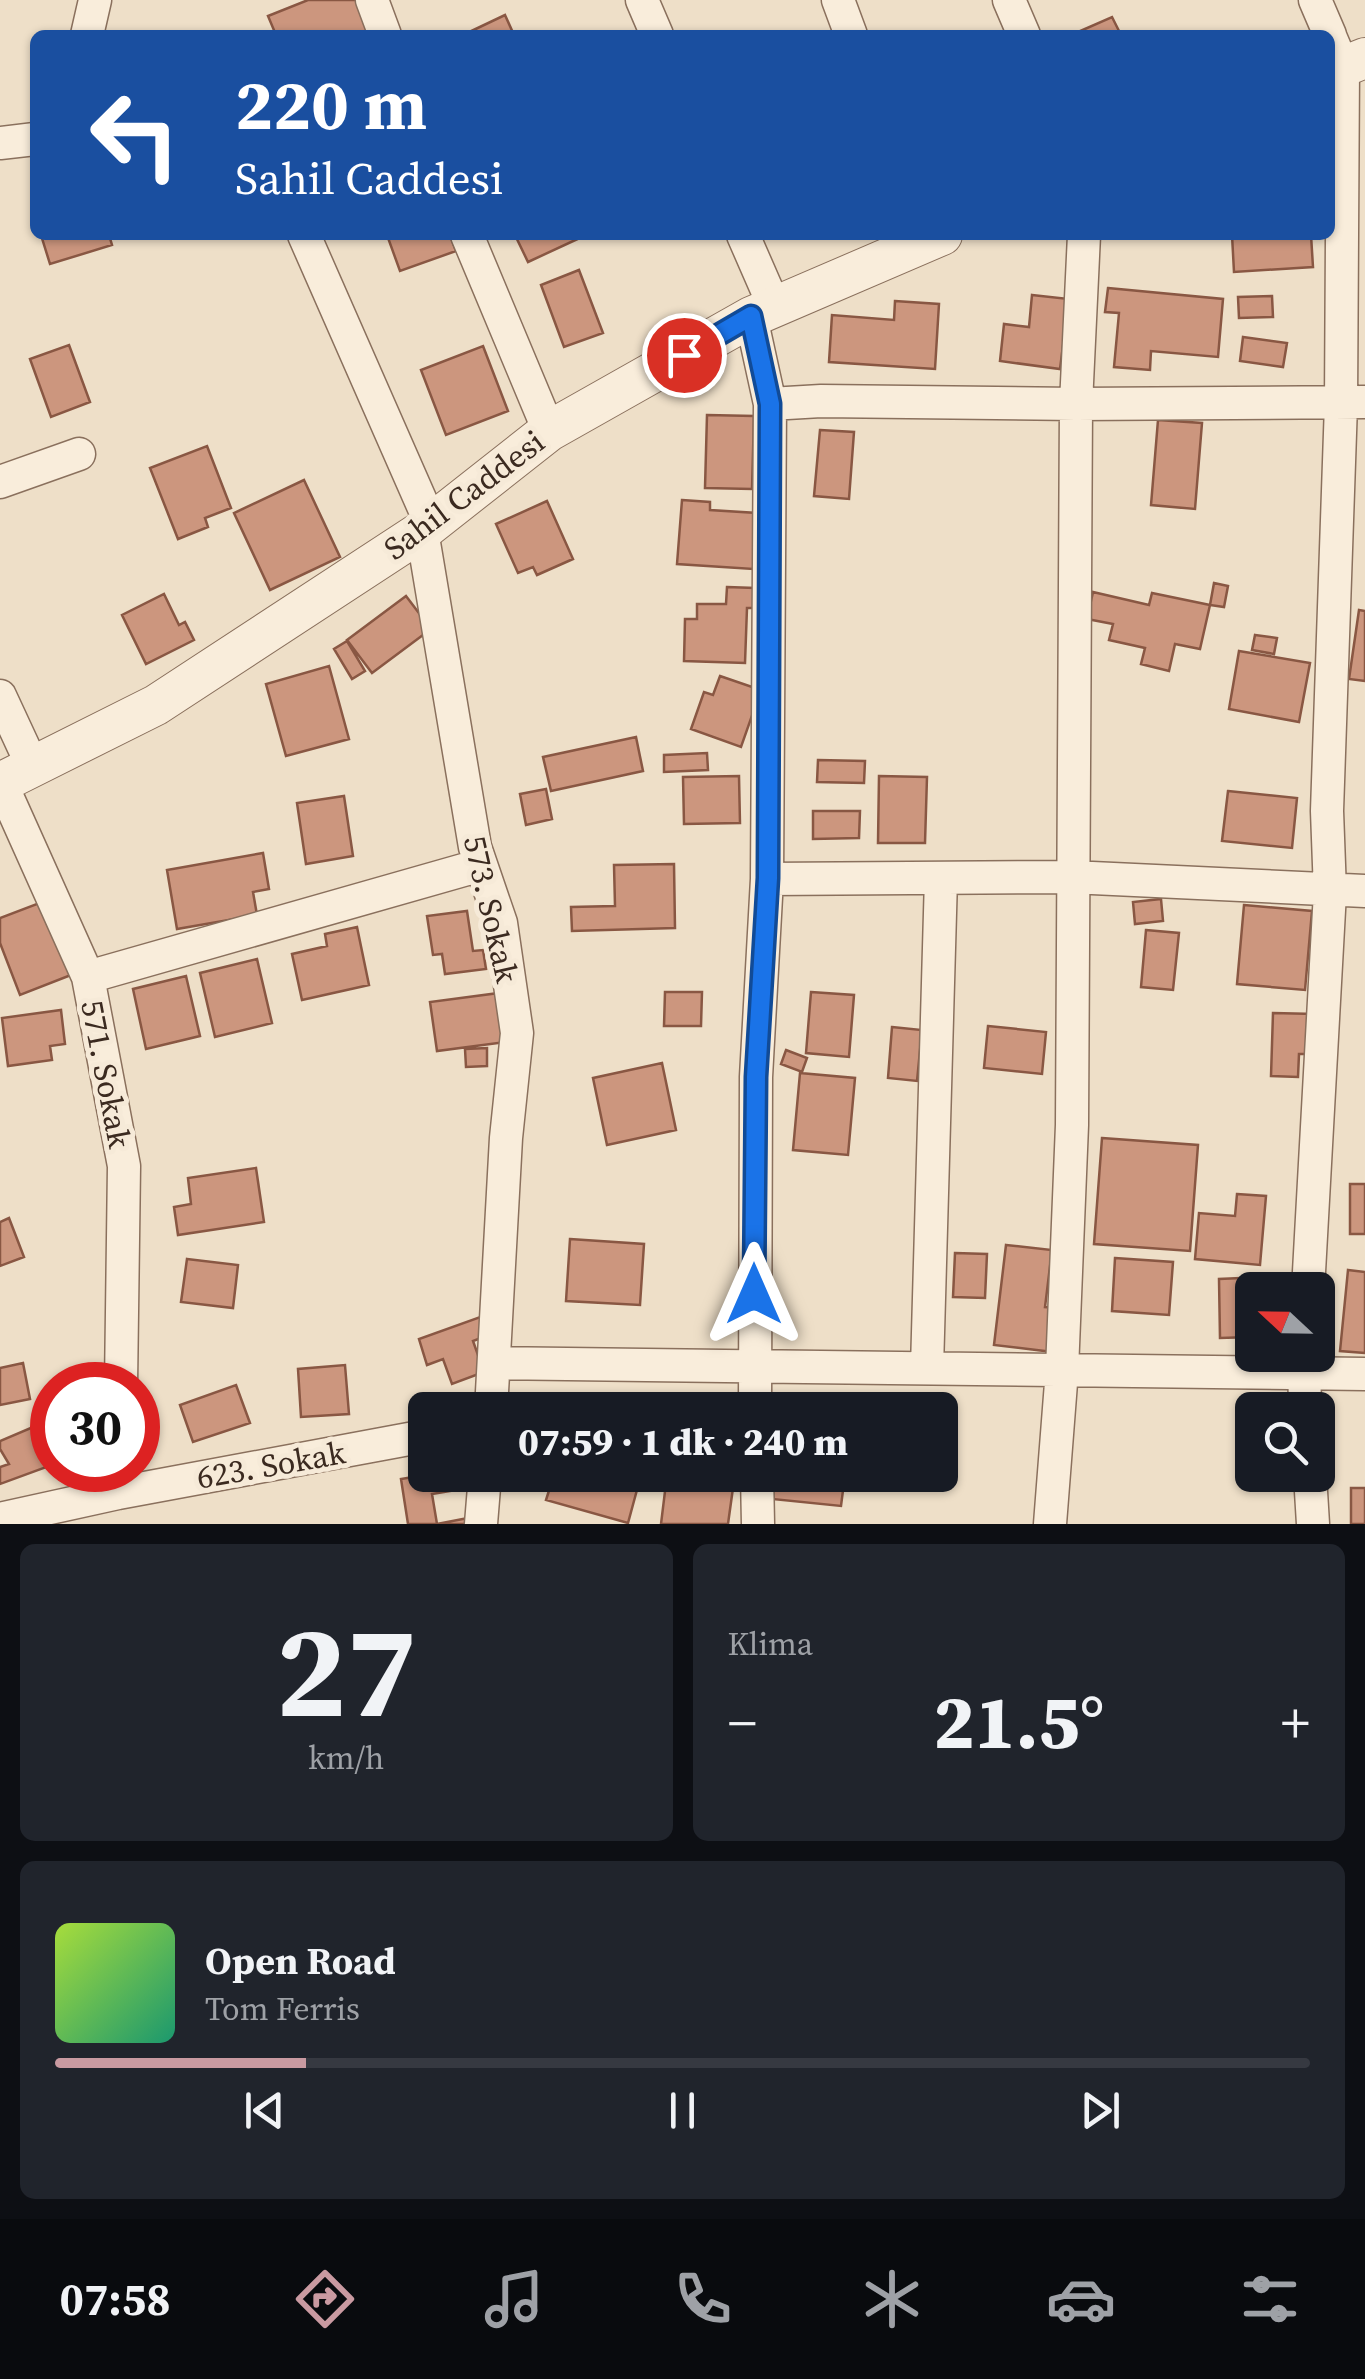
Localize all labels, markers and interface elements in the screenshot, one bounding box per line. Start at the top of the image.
text: 220 m [235,56,427,152]
icon: left [70,70,200,200]
text: Sahil Caddesi [235,147,504,209]
pin [642,313,727,398]
icon: arrive [657,328,712,383]
street label: Sahil Caddesi [375,420,553,570]
street label: 573. Sokak [453,831,529,988]
street label: 571. Sokak [70,996,142,1152]
position arrow [702,1242,806,1346]
north arrow [1235,1272,1335,1372]
map controls [1235,1272,1335,1492]
speed limit sign: 30 [30,1362,160,1492]
button: search [1235,1392,1335,1492]
text: 07:59 · 1 dk · 240 m [518,1416,848,1468]
street label: 623. Sokak [193,1430,349,1500]
text: 27 [276,1581,417,1760]
text: Klima [728,1622,813,1666]
text: 21.5° [933,1670,1104,1773]
text: − [728,1685,757,1760]
text: + [1281,1685,1310,1760]
text: km/h [308,1736,384,1780]
text: Open Road [205,1935,396,1987]
text: Tom Ferris [205,1987,360,2031]
icon: previous [237,2083,292,2138]
icon: pause [655,2083,710,2138]
icon: next [1073,2083,1128,2138]
icon: directions [290,2264,360,2334]
icon: music [479,2264,549,2334]
icon: phone [668,2264,738,2334]
icon: climate [857,2264,927,2334]
icon: car [1046,2264,1116,2334]
icon: filters [1235,2264,1305,2334]
text: 07:58 [60,2268,171,2330]

